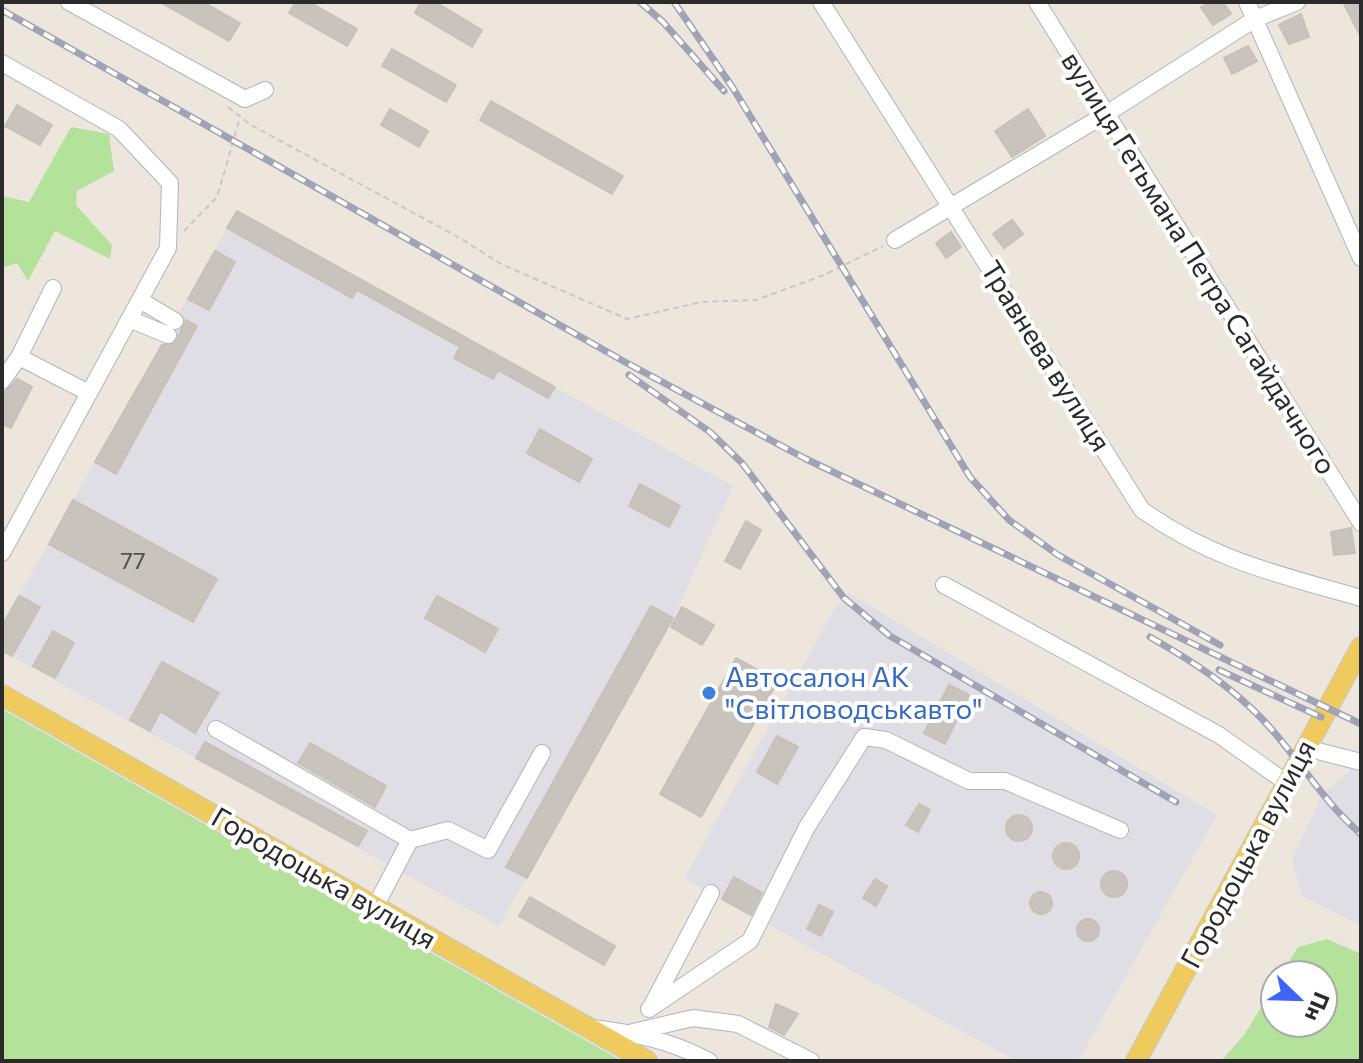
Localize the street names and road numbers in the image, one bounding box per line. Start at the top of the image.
street label: вулиця Гетьмана Петра Сагайдачного [1055,45,1345,480]
street label: Травнева вулиця [975,254,1119,457]
street label: Городоцька вулиця [1173,734,1322,973]
street label: Городоцька вулиця [206,799,443,955]

